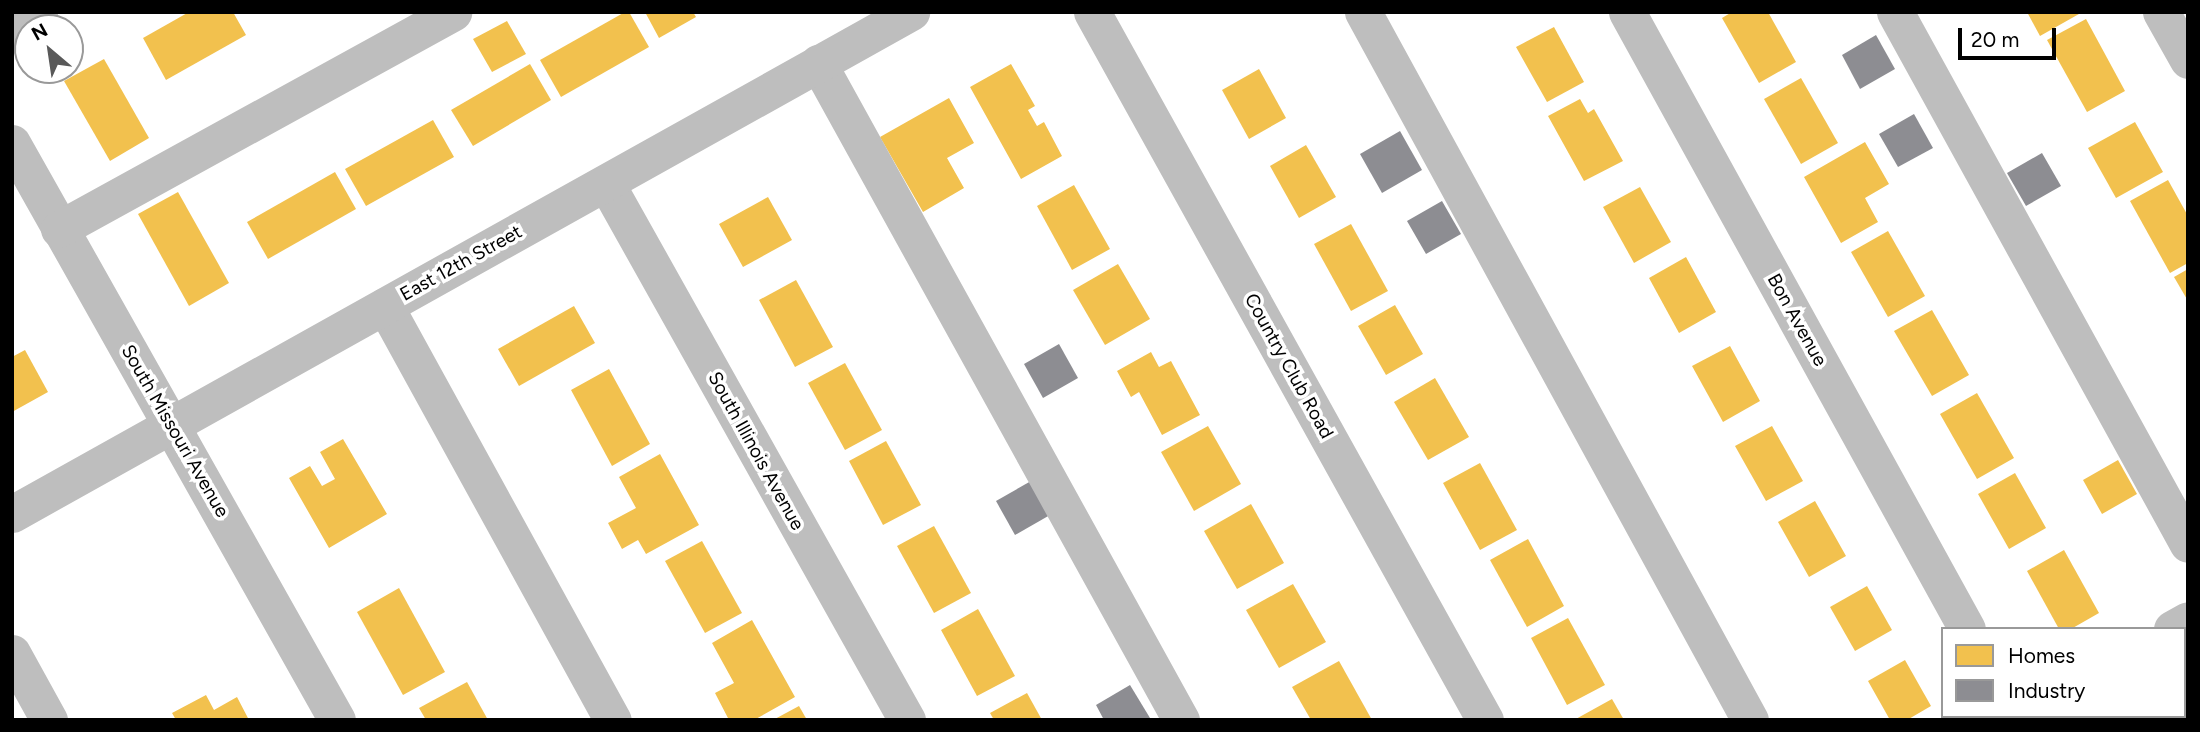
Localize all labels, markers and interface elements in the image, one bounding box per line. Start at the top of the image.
north arrow [14,14,84,84]
scale bar [1962,14,2060,58]
text: N [28,18,52,46]
text: 20 m [1971,27,2019,52]
street label: East 12th Street [396,220,526,306]
street label: Bon Avenue [1762,270,1832,370]
street label: Country Club Road [1240,290,1338,442]
street label: South Missouri Avenue [116,341,234,521]
street label: South Illinois Avenue [703,368,809,534]
legend [1941,627,2186,718]
text: Homes [2008,643,2075,668]
text: Industry [2008,678,2085,703]

